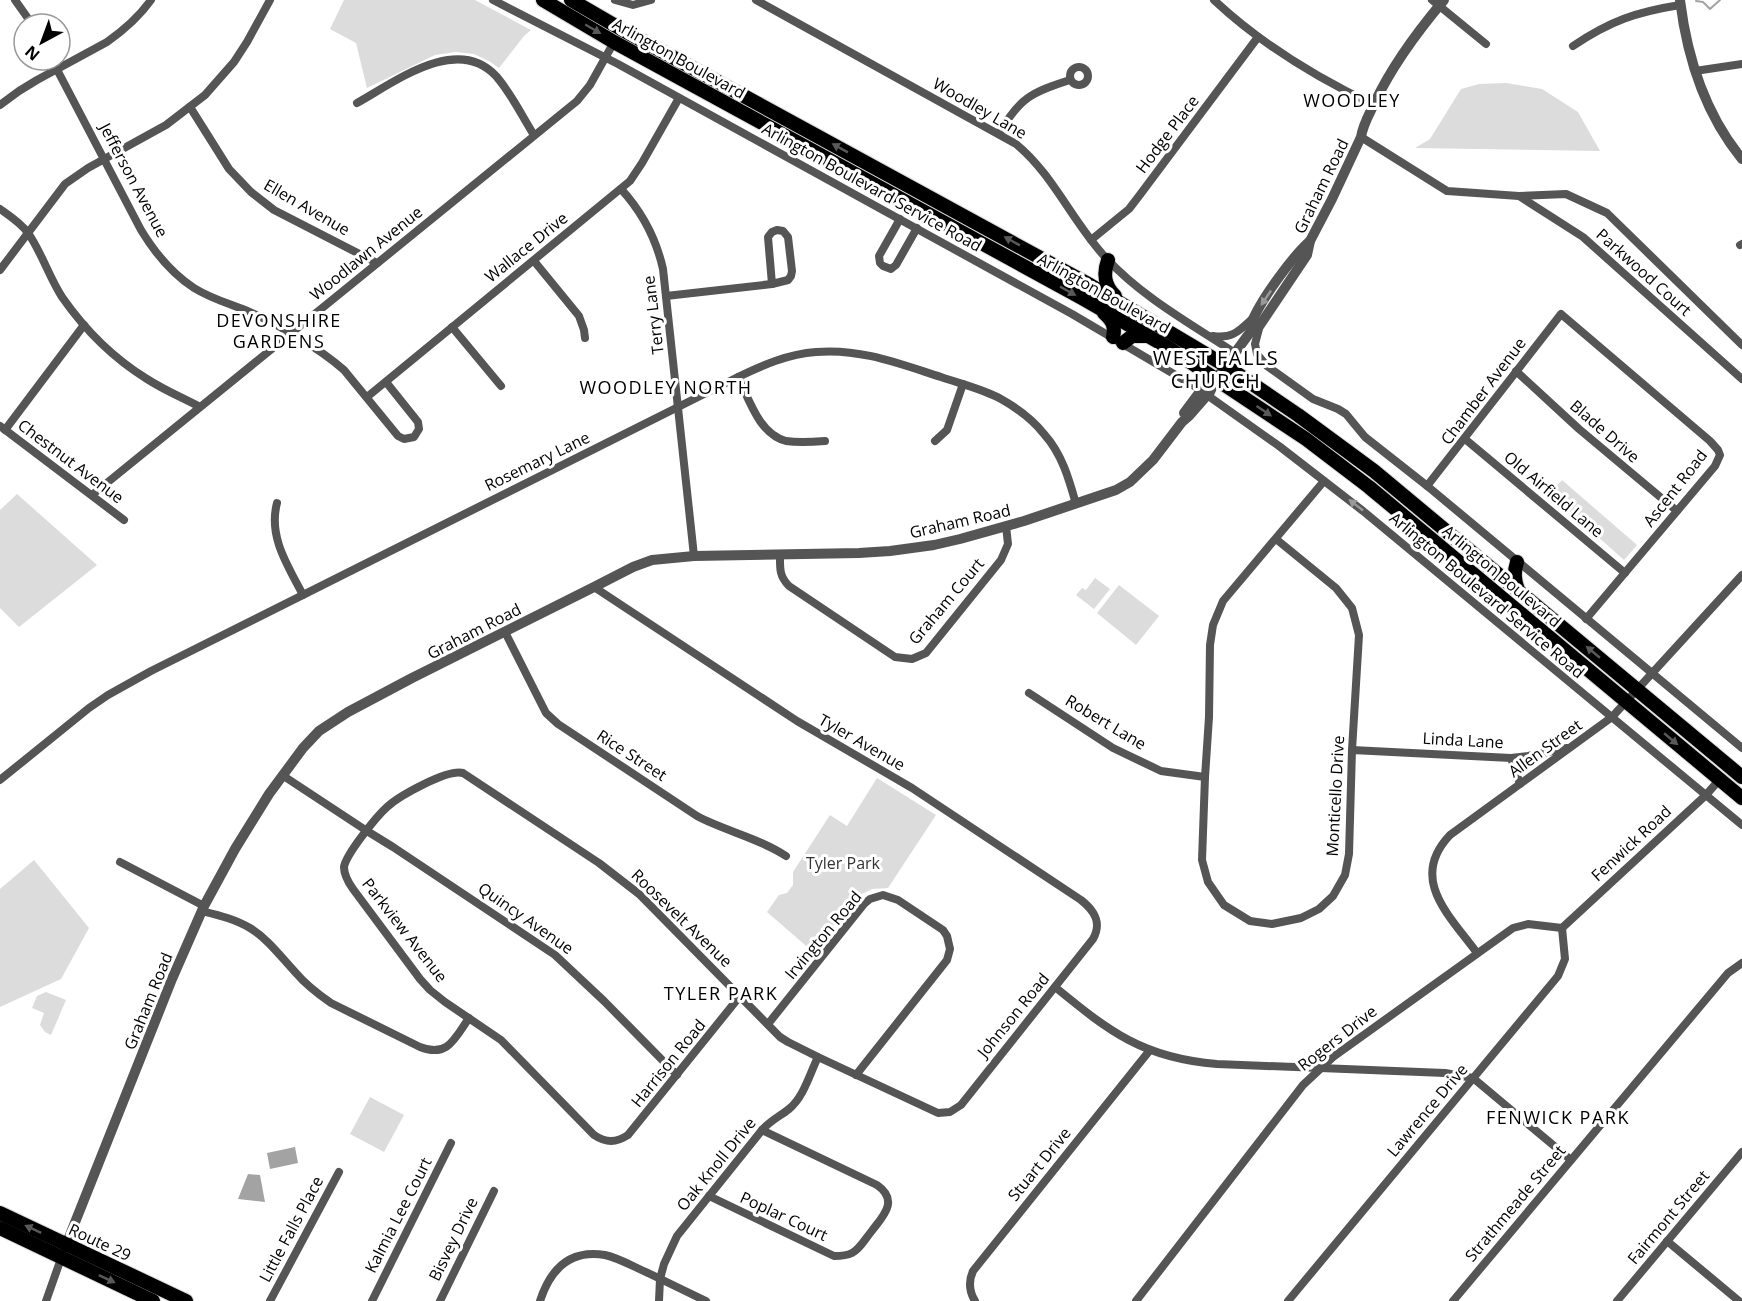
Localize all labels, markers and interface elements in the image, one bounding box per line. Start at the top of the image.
north arrow [12,12,72,72]
street label: Arlington Boulevard [609,12,749,104]
one-way arrow [585,24,601,35]
text: N [20,41,44,66]
street label: Woodley Lane [929,72,1031,144]
district label: WOODLEY [1303,88,1401,112]
street label: Hodge Place [1130,91,1204,177]
street label: Jefferson Avenue [94,117,173,241]
street label: Arlington Boulevard Service Road [758,117,986,257]
street label: Graham Road [1289,135,1353,237]
one-way arrow [832,143,849,153]
street label: Ellen Avenue [260,174,354,240]
street label: Woodlawn Avenue [305,201,427,305]
street label: Wallace Drive [480,207,572,287]
street label: Parkwood Court [1592,223,1696,321]
one-way arrow [1003,236,1020,246]
street label: Arlington Boulevard [1034,247,1174,339]
street label: Terry Lane [637,274,669,356]
one-way arrow [1060,286,1077,296]
one-way arrow [1261,290,1272,306]
district label: DEVONSHIRE GARDENS [216,308,342,353]
street label: Chamber Avenue [1435,333,1531,449]
district label: WEST FALLS CHURCH [1153,344,1279,394]
district label: WOODLEY NORTH [579,375,753,399]
street label: Blade Drive [1566,395,1644,467]
one-way arrow [1256,406,1272,417]
street label: Chestnut Avenue [14,414,129,508]
street label: Rosemary Lane [481,426,593,496]
street label: Ascent Road [1638,445,1712,531]
street label: Old Airfield Lane [1500,446,1608,542]
street label: Graham Road [907,499,1013,543]
one-way arrow [1349,500,1364,512]
street label: Arlington Boulevard Service Road [1385,507,1589,683]
street label: Arlington Boulevard [1438,520,1566,632]
street label: Graham Court [903,553,989,649]
street label: Graham Road [423,598,525,664]
one-way arrow [1585,646,1600,659]
street label: Robert Lane [1061,689,1151,755]
street label: Tyler Avenue [815,708,909,776]
street label: Allen Street [1504,714,1586,782]
street label: Rice Street [593,724,672,786]
street label: Linda Lane [1422,727,1504,753]
one-way arrow [1663,732,1678,745]
street label: Monticello Drive [1321,735,1349,857]
street label: Fenwick Road [1586,800,1676,886]
park label: Tyler Park [806,852,881,874]
street label: Roosevelt Avenue [627,864,737,972]
street label: Parkview Avenue [357,873,453,987]
street label: Quincy Avenue [474,877,578,959]
street label: Irvington Road [780,886,866,984]
street label: Graham Road [119,949,177,1053]
street label: Johnson Road [971,968,1054,1063]
district label: TYLER PARK [664,981,778,1005]
street label: Rogers Drive [1293,1000,1381,1076]
street label: Harrison Road [626,1014,710,1112]
street label: Lawrence Drive [1382,1059,1472,1161]
district label: FENWICK PARK [1486,1105,1630,1129]
street label: Oak Knoll Drive [671,1113,761,1215]
street label: Stuart Drive [1003,1123,1075,1205]
street label: Strathmeade Street [1460,1140,1570,1266]
street label: Kalmia Lee Court [359,1153,437,1277]
street label: Fairmont Street [1622,1165,1714,1269]
street label: Little Falls Place [254,1172,328,1286]
street label: Poplar Court [737,1186,832,1246]
street label: Bisvey Drive [423,1194,483,1284]
street label: Route 29 [65,1218,135,1266]
one-way arrow [25,1225,42,1234]
one-way arrow [99,1275,116,1284]

